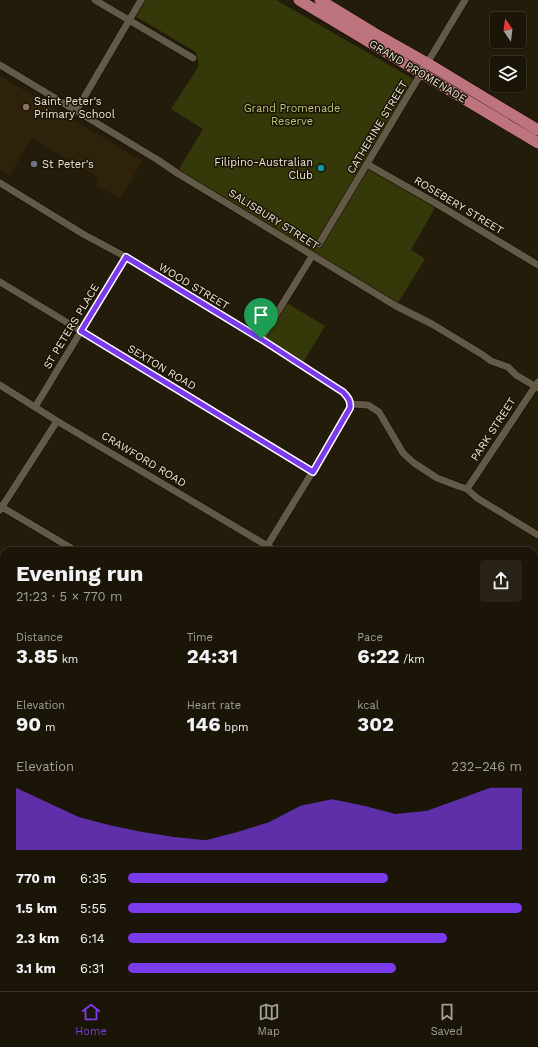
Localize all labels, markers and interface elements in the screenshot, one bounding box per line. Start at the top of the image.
north arrow [490,12,526,48]
map controls [490,12,526,92]
street label: GRAND PROMENADE [367,37,469,106]
button: layers [490,56,526,92]
street label: CATHERINE STREET [344,78,411,176]
place label: Saint Peter's Primary School [34,95,116,121]
marker: Saint Peter's Primary School [21,102,31,112]
park label: Grand Promenade Reserve [244,102,340,128]
place label: Filipino-Australian Club [214,156,313,182]
place label: St Peter's [42,158,94,171]
marker: St Peter's [29,159,39,169]
marker: Filipino-Australian Club [316,163,326,173]
street label: ROSEBERY STREET [412,174,506,237]
street label: SALISBURY STREET [226,186,322,253]
street label: WOOD STREET [156,260,232,313]
street label: ST PETERS PLACE [41,281,102,371]
pin [244,298,278,339]
icon: arrive [250,304,272,326]
street label: SEXTON ROAD [125,342,198,393]
street label: PARK STREET [468,395,519,463]
street label: CRAWFORD ROAD [99,429,188,490]
button: share [480,560,522,602]
text: Evening run [16,561,144,586]
text: 21:23 · 5 × 770 m [16,589,122,604]
text: Distance [16,631,63,644]
text: Time [187,631,213,644]
text: Pace [357,631,383,644]
text: 3.85 [16,644,58,668]
text: 24:31 [187,644,238,668]
text: 6:22 [357,644,400,668]
text: km [58,653,78,666]
text: /km [400,653,425,666]
text: Elevation [16,699,65,712]
text: Heart rate [187,699,241,712]
text: kcal [357,699,379,712]
text: 90 [16,712,41,736]
text: 146 [187,712,221,736]
text: 302 [357,712,394,736]
text: m [41,721,55,734]
text: bpm [221,721,249,734]
text: Elevation [16,759,74,774]
text: 232–246 m [452,759,522,774]
text: 770 m [16,871,56,886]
text: 6:35 [80,871,107,886]
text: 1.5 km [16,901,57,916]
text: 5:55 [80,901,107,916]
text: 2.3 km [16,931,59,946]
text: 6:14 [80,931,105,946]
text: 3.1 km [16,961,56,976]
text: 6:31 [80,961,104,976]
tab: Home [75,1001,107,1038]
tab: Map [258,1001,280,1038]
tab: Saved [431,1001,463,1038]

